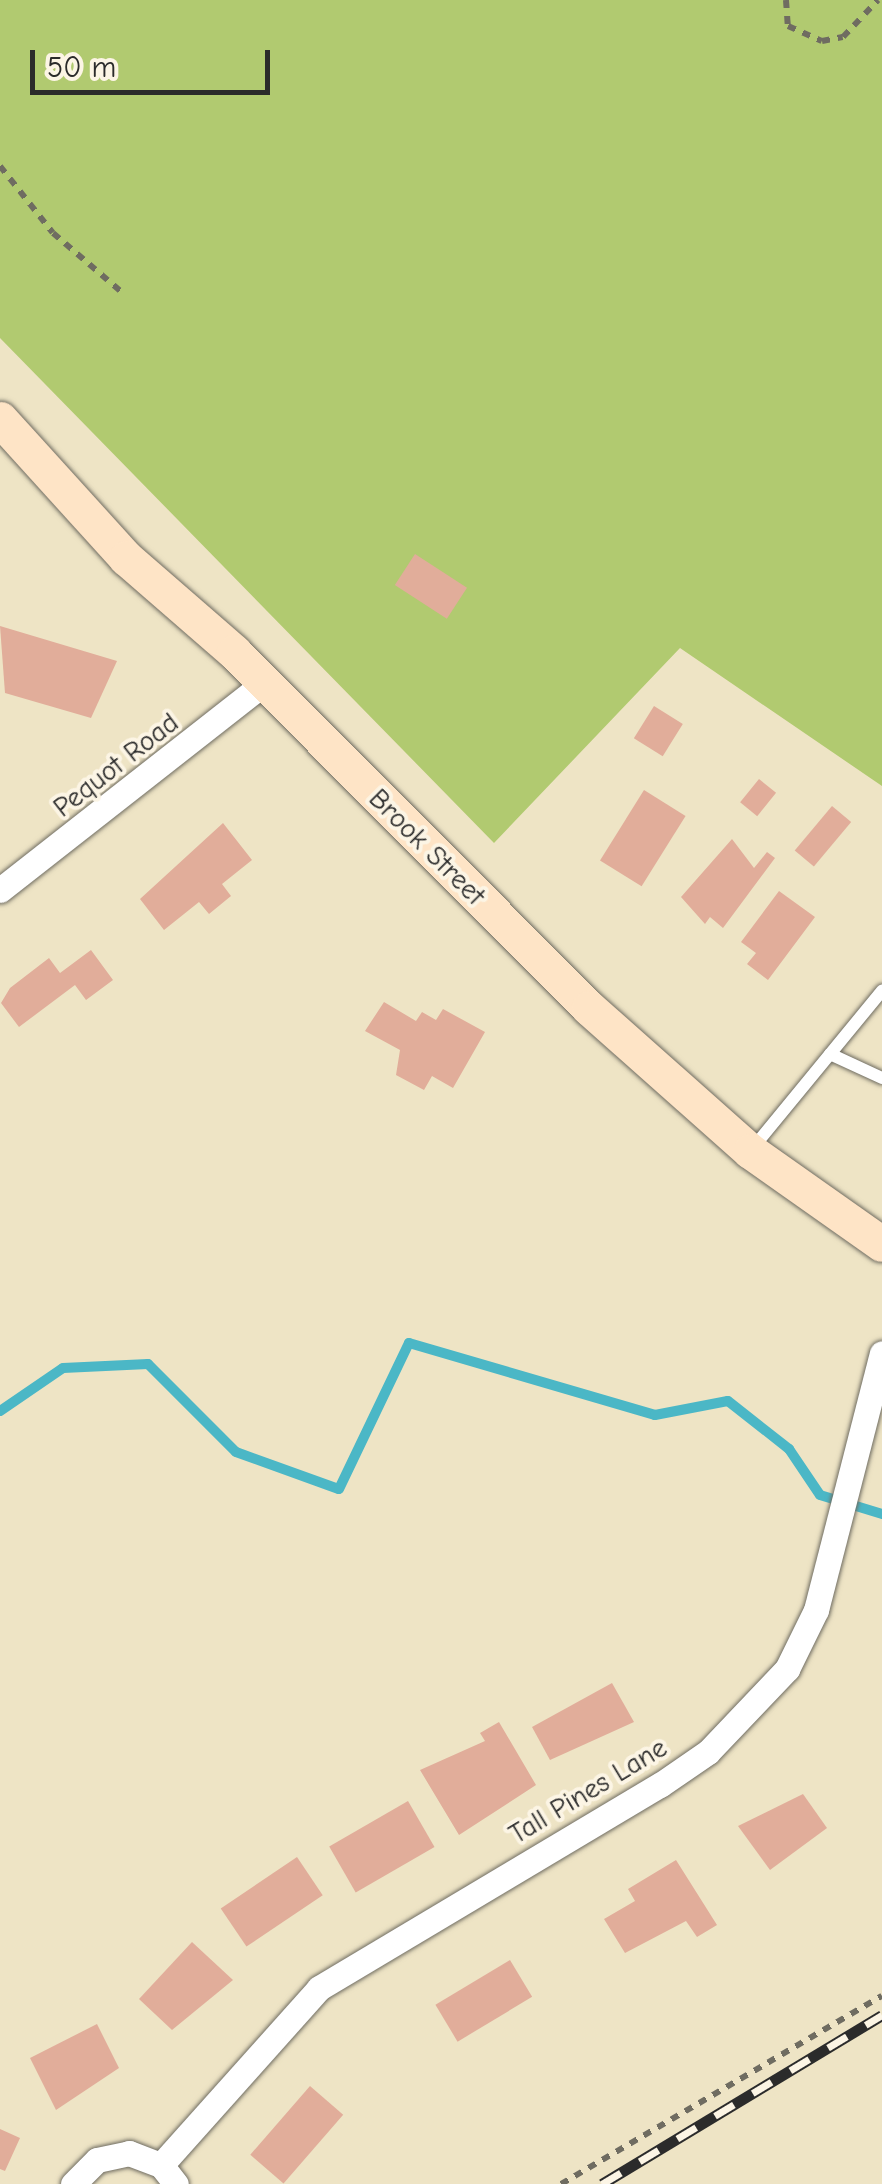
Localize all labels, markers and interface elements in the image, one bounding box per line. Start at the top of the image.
scale bar [35,30,275,92]
text: 50 m [47,50,116,85]
street label: Pequot Road [47,706,185,824]
street label: Brook Street [362,782,492,912]
street label: Tall Pines Lane [503,1731,673,1851]

